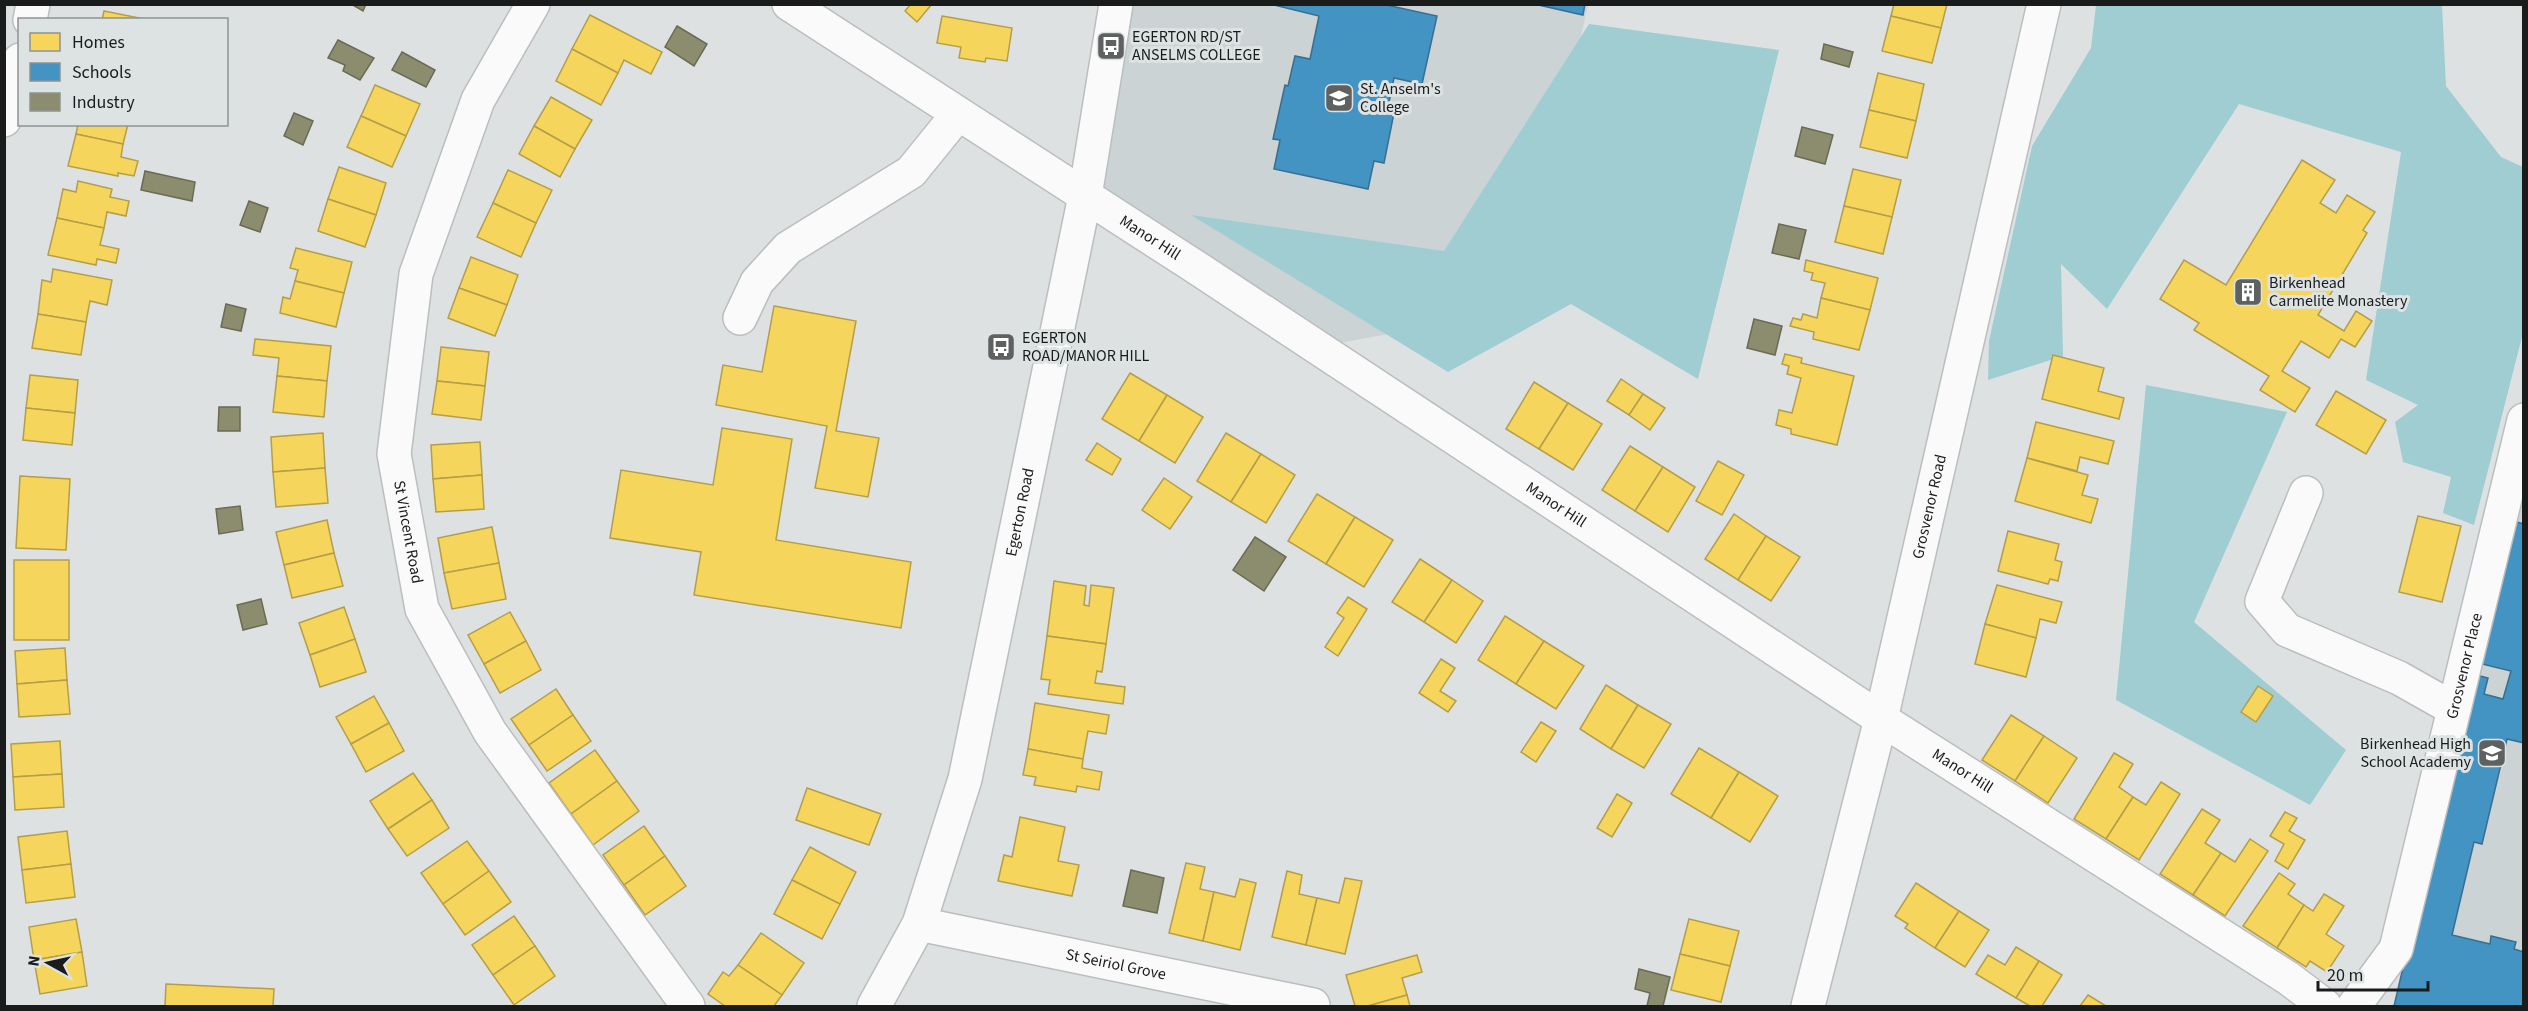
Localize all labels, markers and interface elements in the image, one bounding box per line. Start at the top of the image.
legend [18,18,228,126]
place label: EGERTON RD/ST ANSELMS COLLEGE [1132,26,1261,66]
text: Homes [72,30,125,55]
bus stop icon: EGERTON RD/ST ANSELMS COLLEGE [1095,30,1127,62]
text: Schools [72,60,131,85]
place label: St. Anselm's College [1360,78,1441,118]
school or university icon: St. Anselm's College [1323,82,1355,114]
text: Industry [72,90,135,115]
street label: Manor Hill [1115,210,1185,265]
place label: Birkenhead Carmelite Monastery [2269,272,2408,312]
building icon: Birkenhead Carmelite Monastery [2232,276,2264,308]
place label: EGERTON ROAD/MANOR HILL [1022,327,1149,367]
bus stop icon: EGERTON ROAD/MANOR HILL [985,331,1017,363]
street label: Grosvenor Road [1907,452,1952,561]
street label: Egerton Road [1000,466,1040,559]
street label: Manor Hill [1521,477,1591,533]
street label: St Vincent Road [388,479,428,585]
street label: Grosvenor Place [2441,611,2488,721]
place label: Birkenhead High School Academy [2360,733,2472,773]
school or university icon: Birkenhead High School Academy [2476,737,2508,769]
street label: Manor Hill [1928,743,1997,799]
north arrow [18,933,78,993]
street label: St Seiriol Grove [1064,943,1168,986]
text: N [23,954,46,968]
scale bar [2318,954,2428,992]
text: 20 m [2327,963,2363,988]

